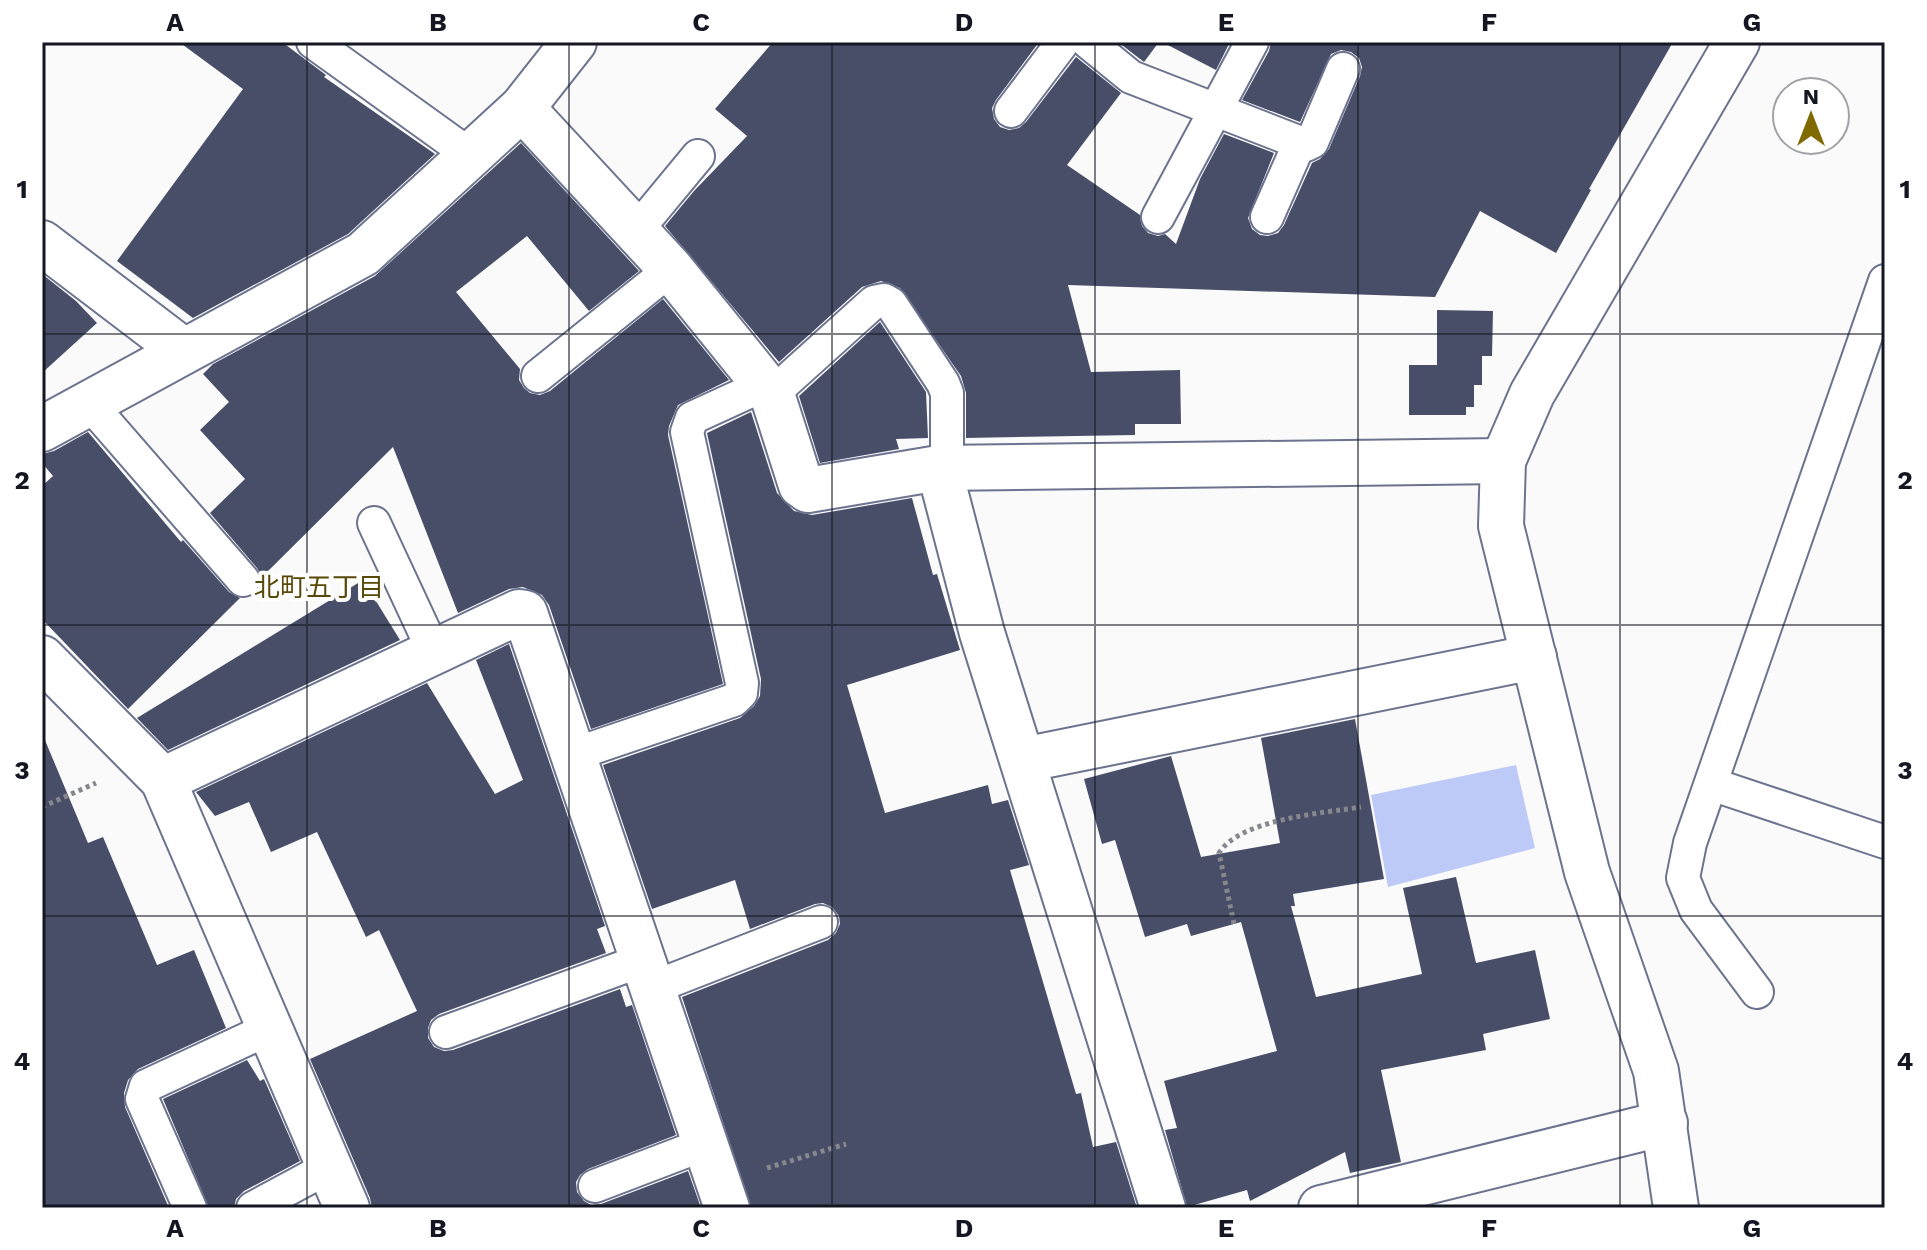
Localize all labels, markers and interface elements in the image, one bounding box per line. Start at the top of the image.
text: A [166,7,184,37]
text: B [429,7,447,37]
text: C [692,7,710,37]
text: D [955,7,973,37]
text: E [1218,7,1234,37]
text: F [1481,7,1497,37]
text: G [1743,7,1761,37]
north arrow [1771,76,1851,156]
text: N [1803,84,1819,109]
text: 1 [16,174,28,204]
text: 1 [1899,174,1911,204]
text: 2 [14,465,30,495]
text: 2 [1897,465,1913,495]
district label: 北町五丁目 [254,572,384,602]
text: 3 [14,755,30,785]
text: 3 [1897,755,1913,785]
text: 4 [14,1046,31,1076]
text: 4 [1897,1046,1914,1076]
text: A [166,1213,184,1243]
text: B [429,1213,447,1243]
text: C [692,1213,710,1243]
text: D [955,1213,973,1243]
text: E [1218,1213,1234,1243]
text: F [1481,1213,1497,1243]
text: G [1743,1213,1761,1243]

